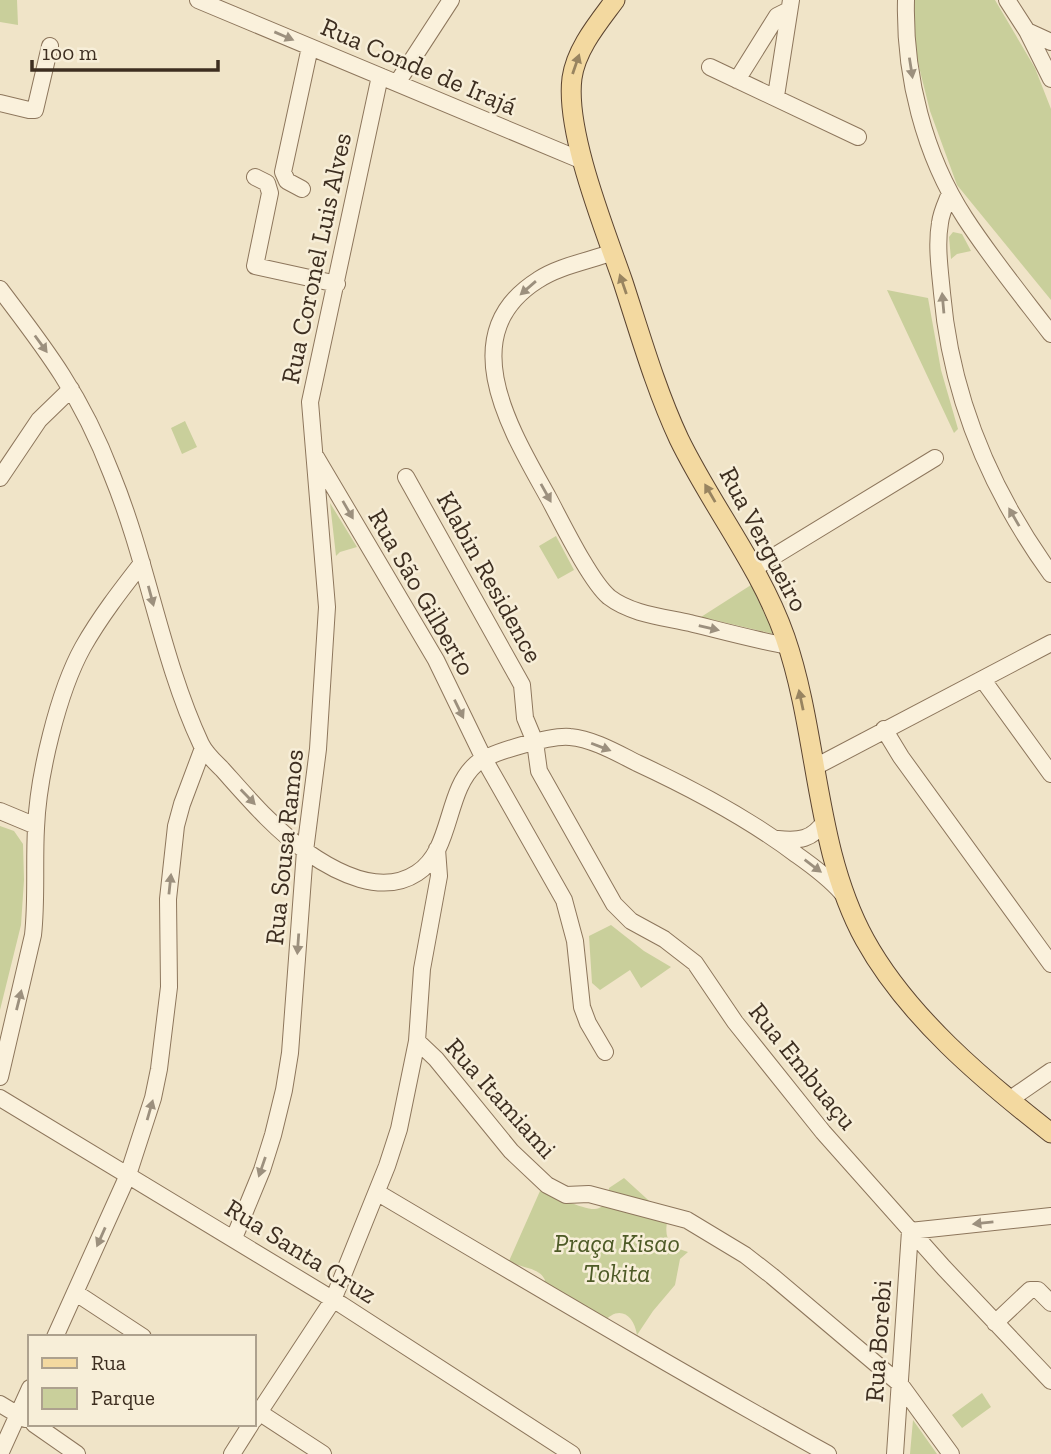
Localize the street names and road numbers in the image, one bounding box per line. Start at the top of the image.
street label: Rua Conde de Irajá [316,10,522,122]
street label: Rua Coronel Luis Alves [274,130,358,386]
street label: Rua Vergueiro [713,461,815,617]
street label: Klabin Residence [430,486,550,668]
street label: Rua São Gilberto [361,503,483,681]
street label: Rua Sousa Ramos [258,748,310,946]
street label: Rua Embuaçu [742,996,864,1136]
street label: Rua Itamiami [439,1031,563,1165]
street label: Rua Santa Cruz [219,1192,383,1310]
street label: Rua Borebi [858,1279,898,1403]

